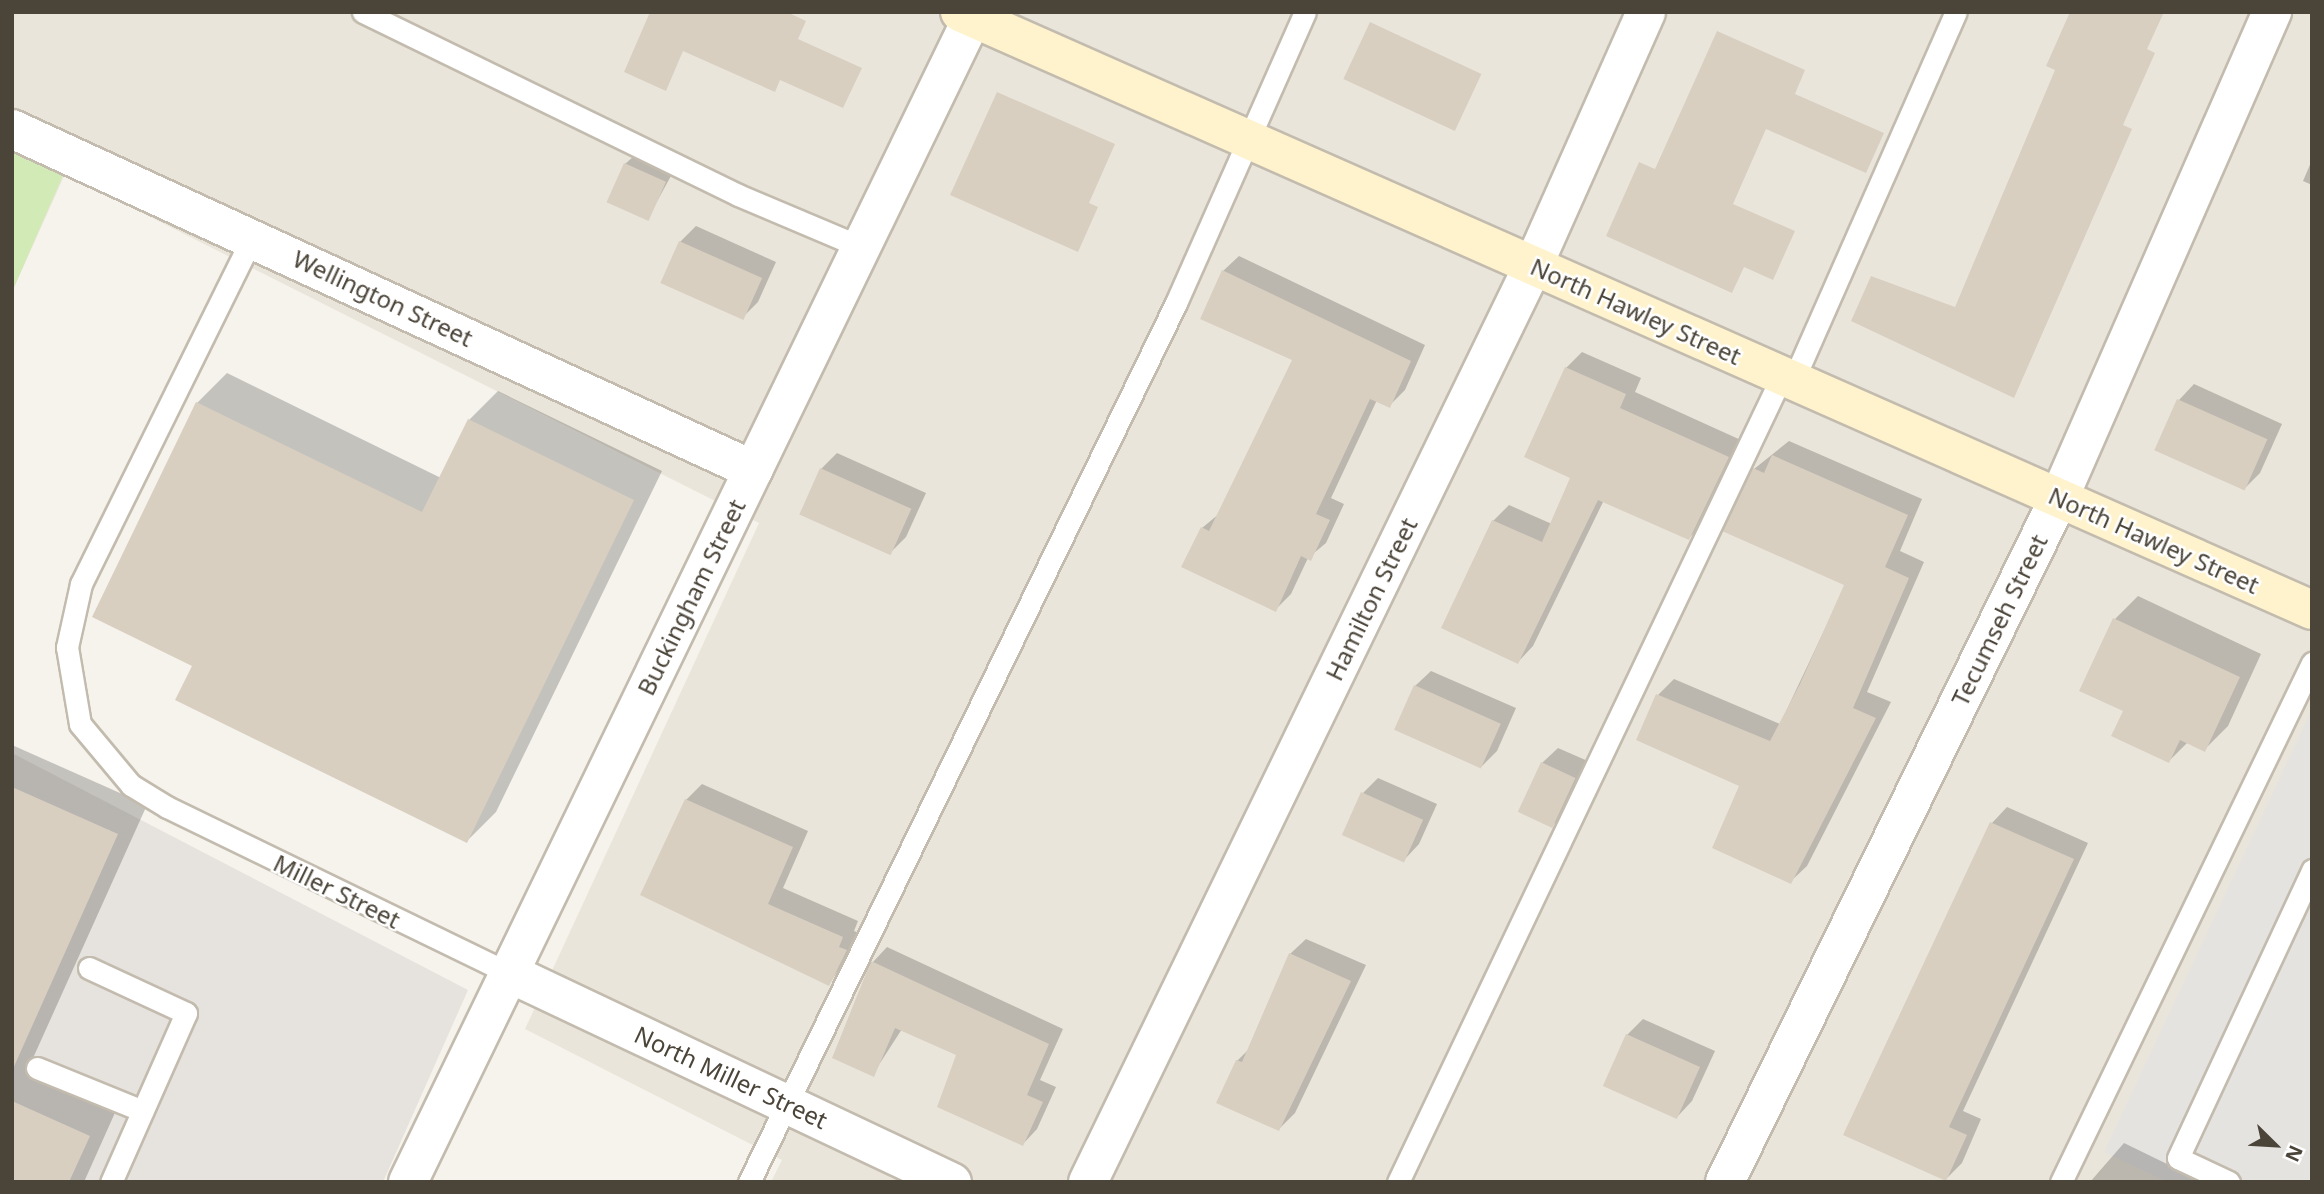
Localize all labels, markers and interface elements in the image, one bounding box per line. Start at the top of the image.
street label: Wellington Street [289,244,477,352]
street label: North Hawley Street [1526,252,1746,370]
street label: North Hawley Street [2044,481,2264,599]
street label: Buckingham Street [631,494,751,700]
street label: Hamilton Street [1319,513,1423,685]
street label: Tecumseh Street [1945,530,2053,710]
street label: Miller Street [269,848,405,934]
street label: North Miller Street [630,1020,832,1134]
north arrow [2240,1110,2310,1180]
text: N [2279,1141,2309,1166]

